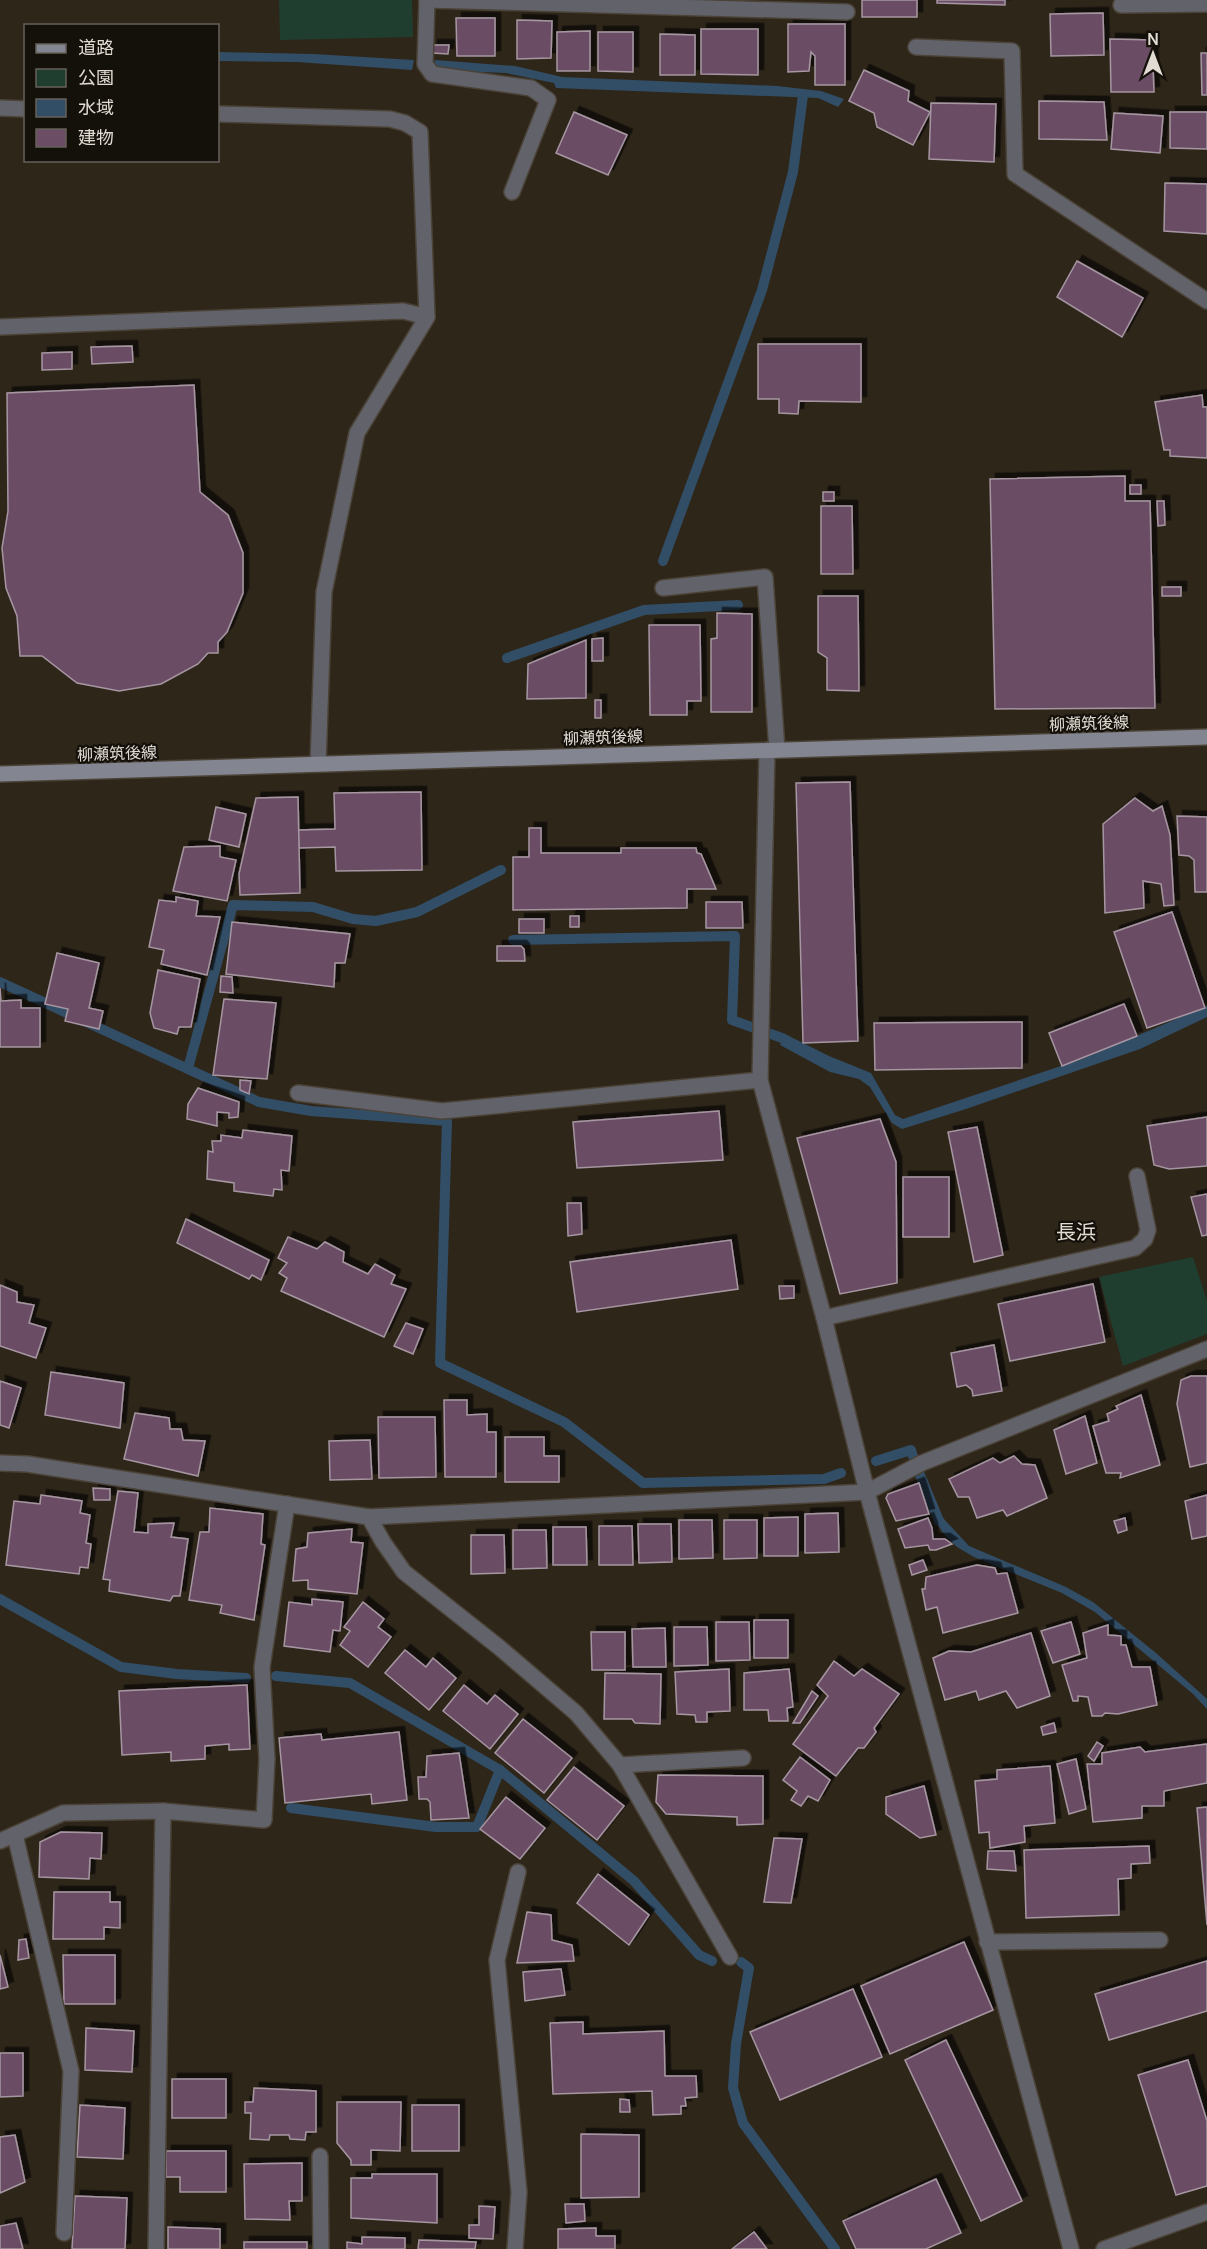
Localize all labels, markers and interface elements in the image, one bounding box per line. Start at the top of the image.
legend [24,24,219,162]
north arrow [1123,24,1183,84]
text: N [1147,28,1159,50]
text: 道路 [78,35,114,59]
text: 公園 [78,65,114,89]
text: 水域 [78,95,114,119]
text: 建物 [78,125,114,149]
street label: 柳瀬筑後線 [1049,711,1129,735]
street label: 柳瀬筑後線 [563,725,643,749]
street label: 柳瀬筑後線 [77,741,157,765]
district label: 長浜 [1056,1218,1096,1245]

